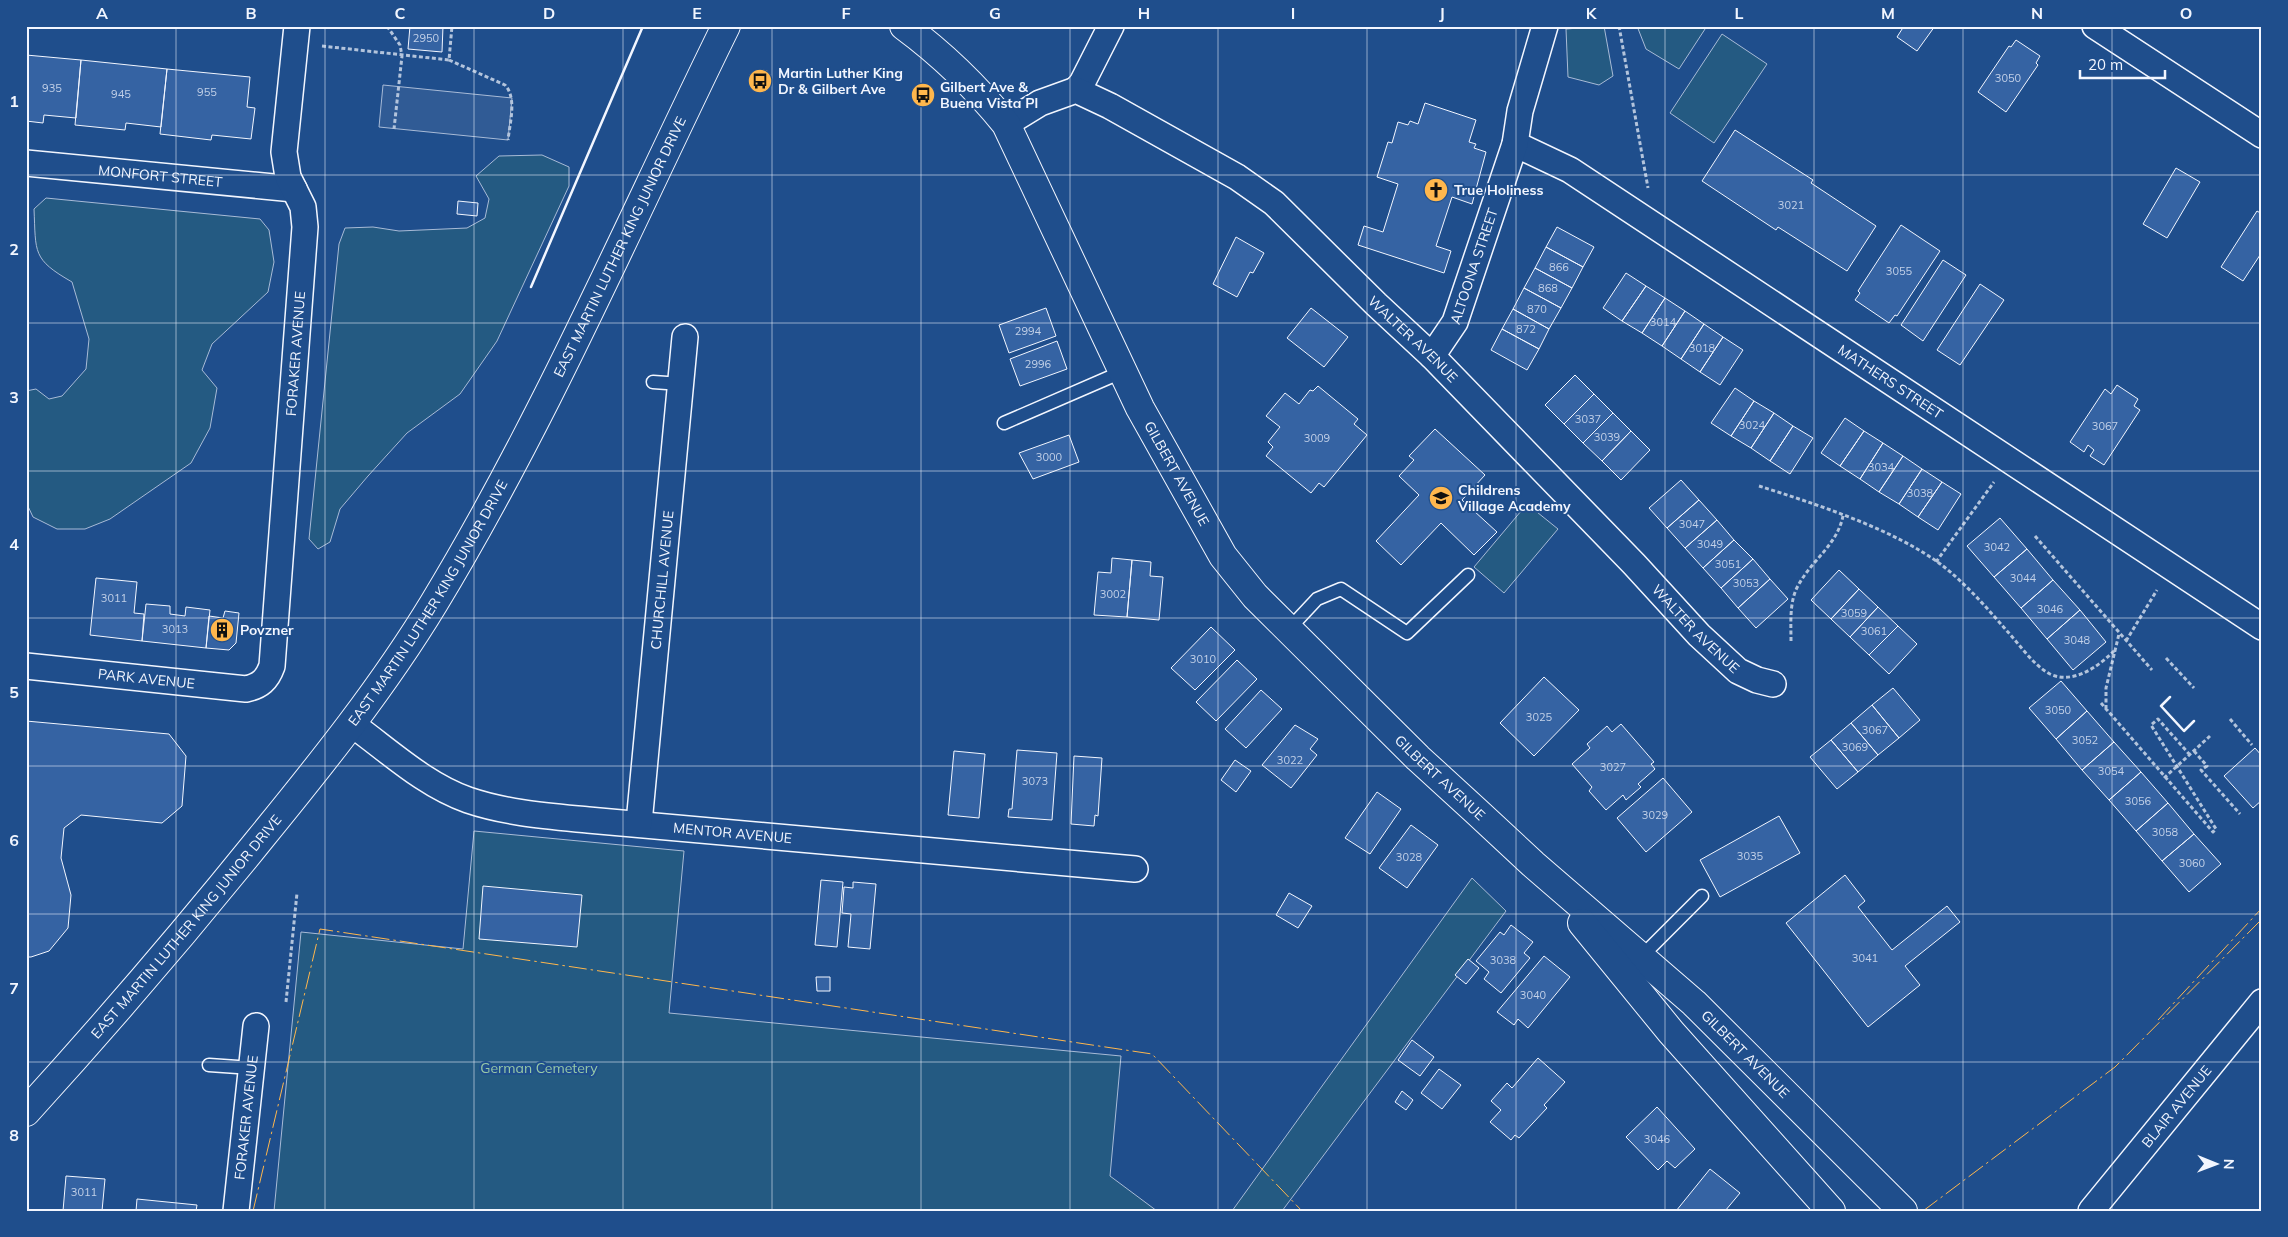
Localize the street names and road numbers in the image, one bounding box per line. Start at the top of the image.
street label: EAST MARTIN LUTHER KING JUNIOR DRIVE [549,113,690,380]
street label: MONFORT STREET [97,161,224,191]
street label: ALTOONA STREET [1446,205,1502,327]
street label: FORAKER AVENUE [282,291,309,417]
street label: WALTER AVENUE [1364,292,1462,386]
street label: MATHERS STREET [1835,341,1947,423]
street label: GILBERT AVENUE [1140,418,1213,529]
street label: EAST MARTIN LUTHER KING JUNIOR DRIVE [344,477,511,729]
street label: CHURCHILL AVENUE [646,510,678,650]
street label: WALTER AVENUE [1648,581,1743,677]
street label: PARK AVENUE [97,665,196,693]
street label: GILBERT AVENUE [1391,731,1489,824]
street label: EAST MARTIN LUTHER KING JUNIOR DRIVE [87,811,285,1042]
street label: MENTOR AVENUE [672,819,793,847]
street label: GILBERT AVENUE [1697,1006,1793,1102]
street label: FORAKER AVENUE [230,1054,262,1181]
street label: BLAIR AVENUE [2138,1062,2215,1151]

